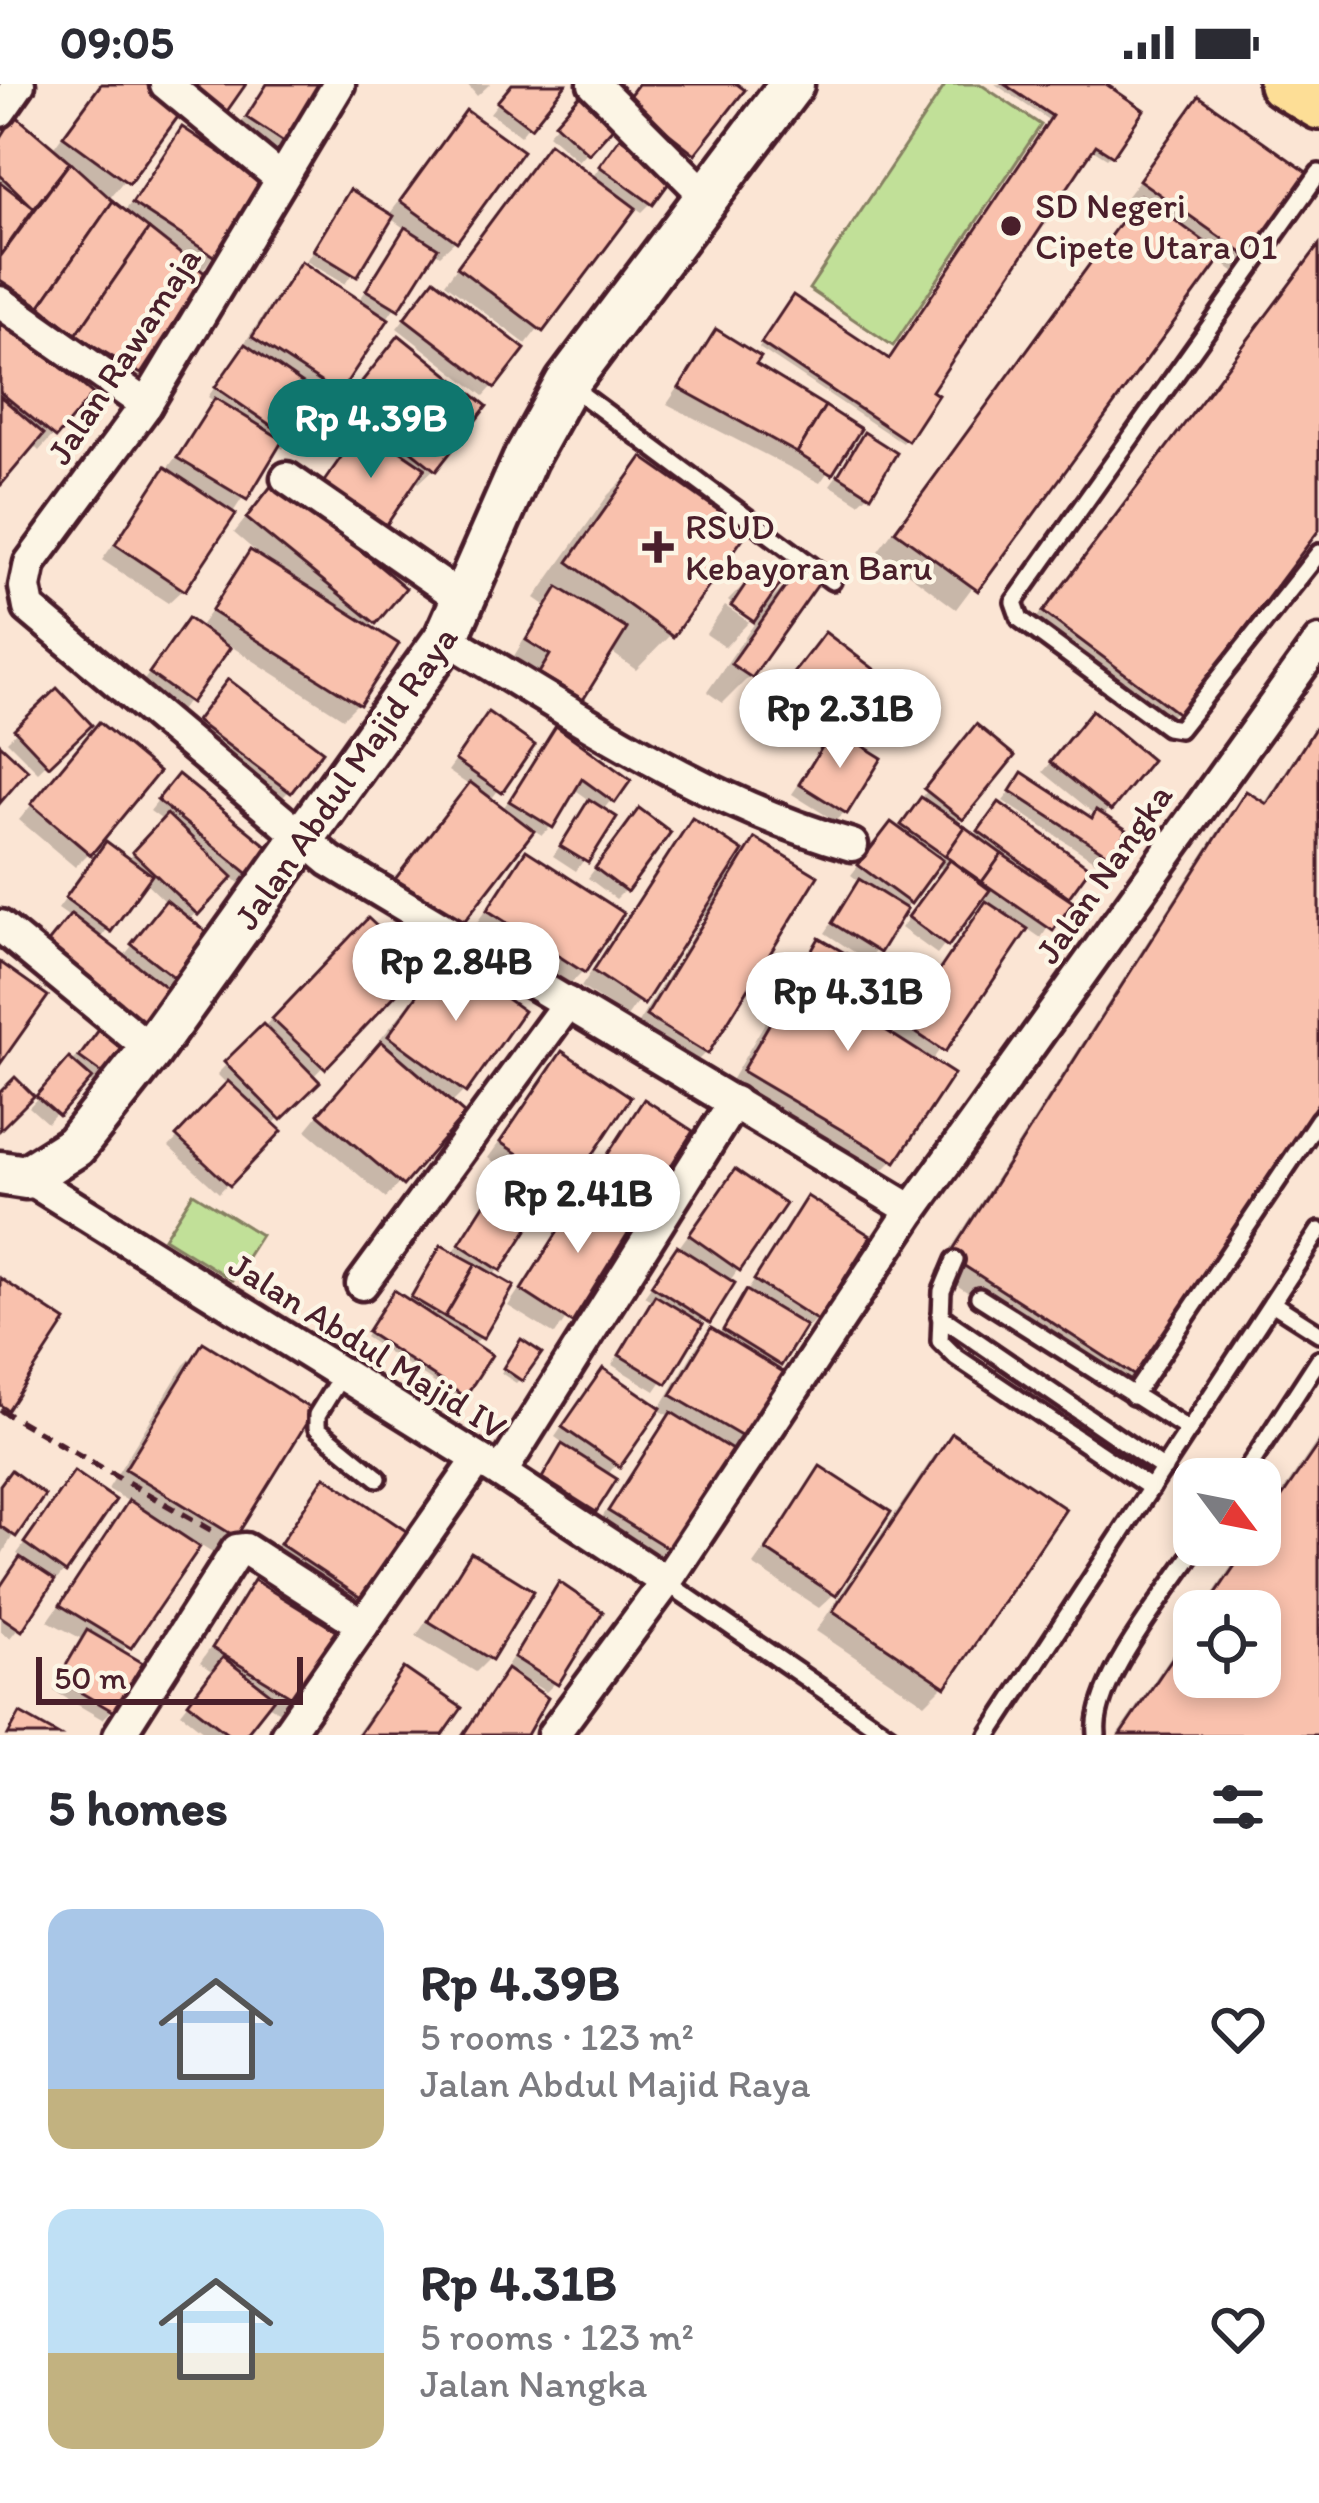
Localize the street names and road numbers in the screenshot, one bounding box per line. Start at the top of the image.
street label: Jalan Rawamaja [37,238,210,472]
street label: Jalan Abdul Majid Raya [224,617,467,937]
street label: Jalan Nangka [1026,775,1181,972]
street label: Jalan Abdul Majid IV [221,1243,514,1448]

